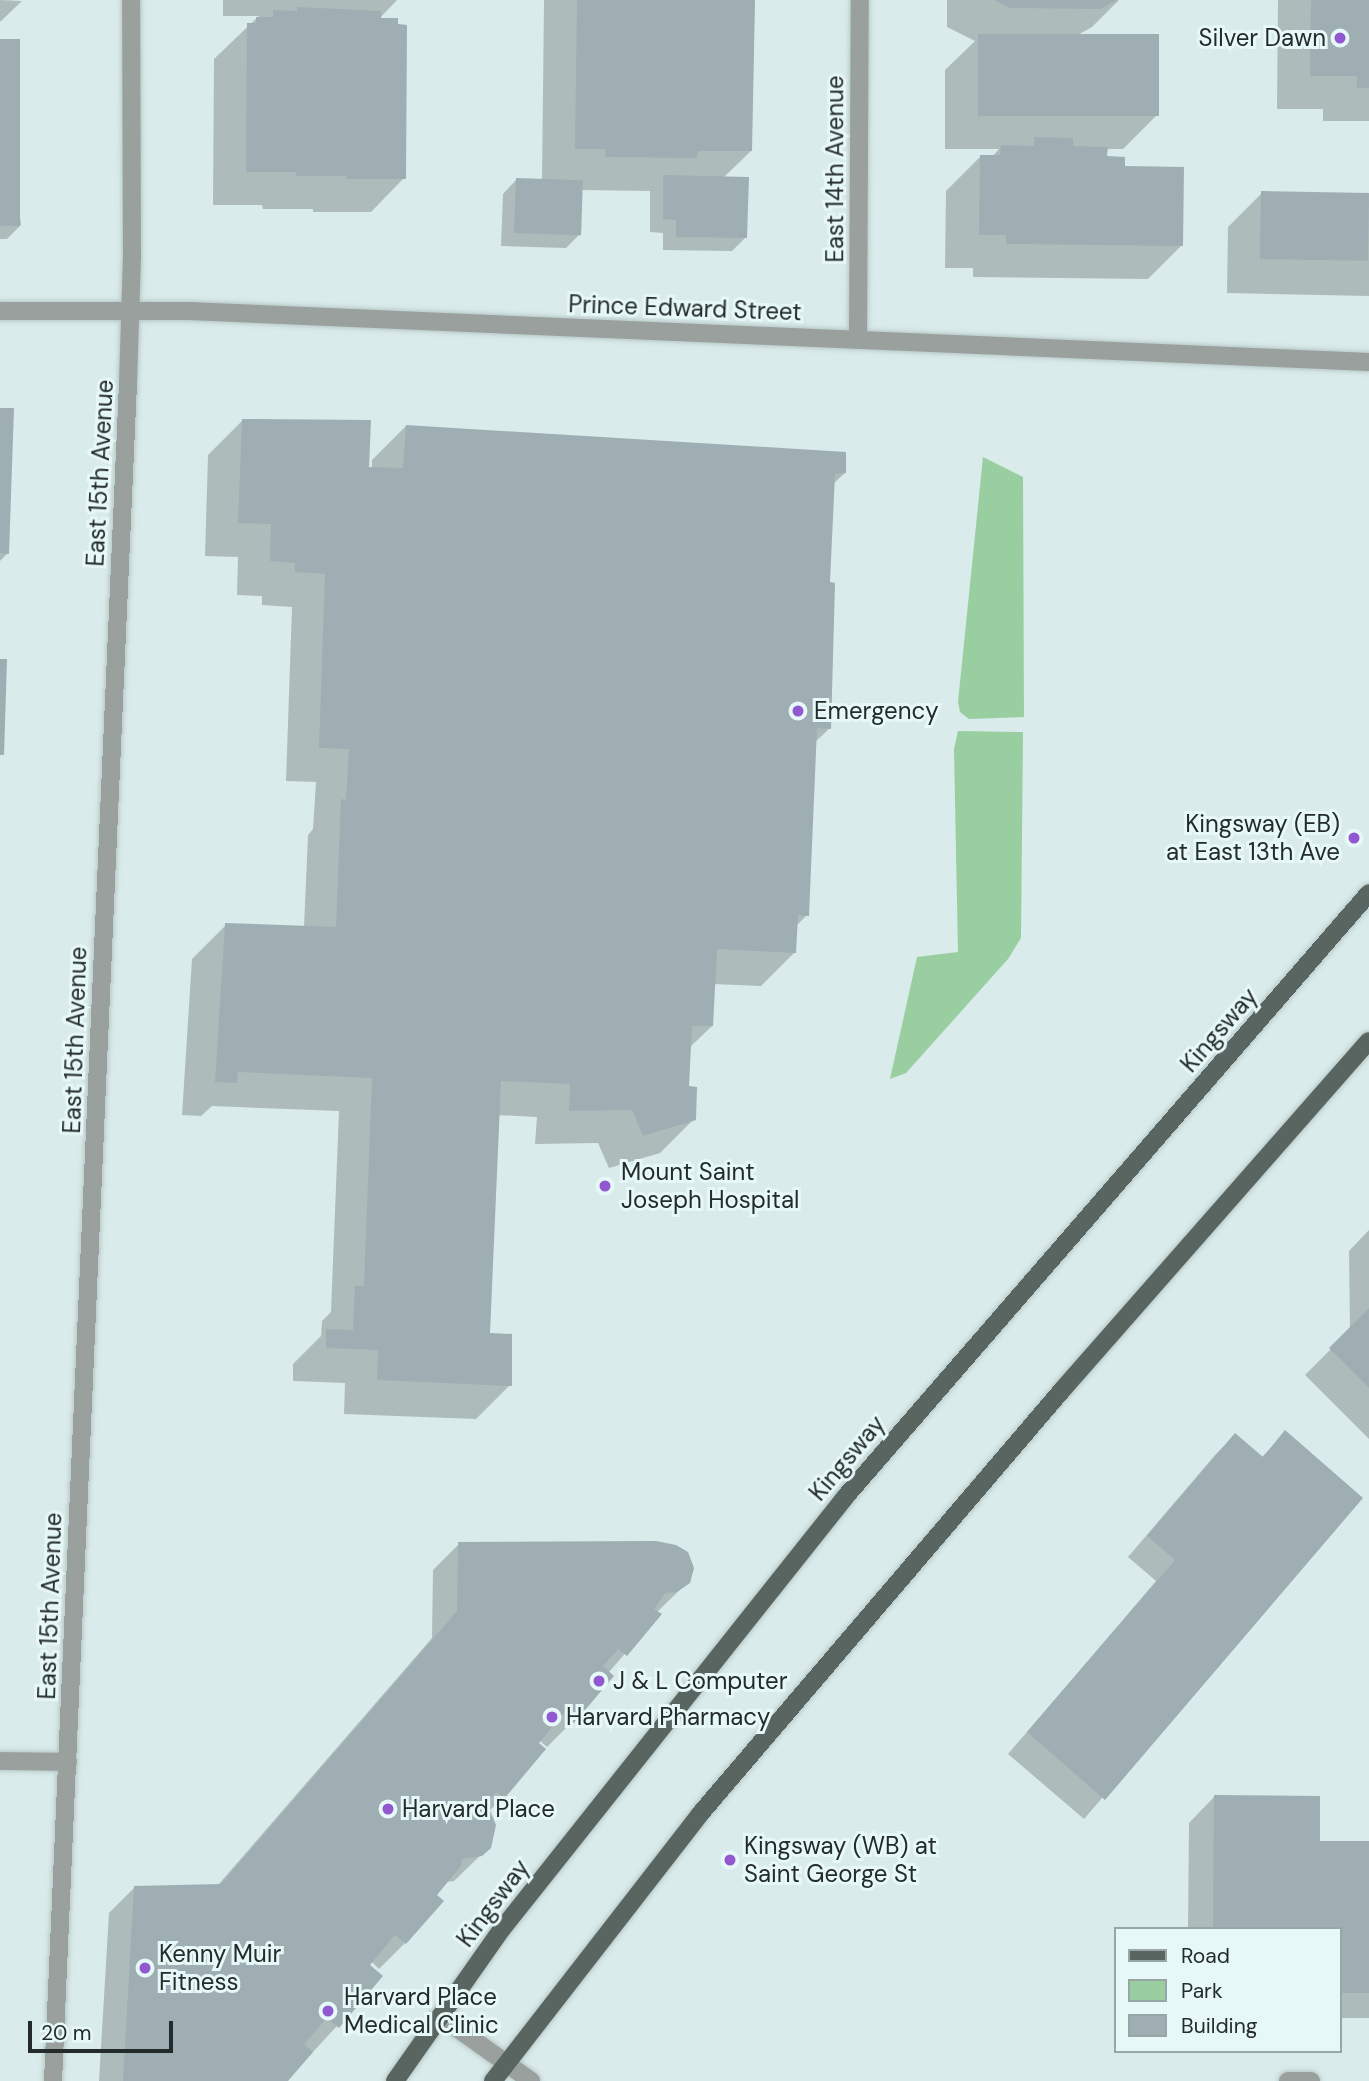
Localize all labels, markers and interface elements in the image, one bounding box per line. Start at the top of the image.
place label: Silver Dawn [1199,24,1326,52]
marker: Silver Dawn [1332,30,1348,46]
street label: East 14th Avenue [821,75,849,263]
street label: Prince Edward Street [568,290,802,326]
street label: East 15th Avenue [81,379,119,567]
place label: Emergency [814,697,939,725]
marker: Emergency [788,701,808,721]
place label: Kingsway (EB) at East 13th Ave [1166,810,1340,866]
marker: Kingsway (EB) at East 13th Ave [1346,830,1362,846]
street label: East 15th Avenue [57,946,93,1134]
street label: Kingsway [1175,982,1263,1078]
place label: Mount Saint Joseph Hospital [621,1158,799,1214]
marker: Mount Saint Joseph Hospital [595,1176,615,1196]
street label: Kingsway [803,1410,891,1506]
street label: East 15th Avenue [32,1512,68,1700]
place label: J & L Computer [613,1667,788,1695]
marker: J & L Computer [591,1673,607,1689]
place label: Harvard Pharmacy [566,1703,770,1731]
marker: Harvard Pharmacy [544,1709,560,1725]
place label: Harvard Place [402,1795,555,1823]
marker: Harvard Place [380,1801,396,1817]
place label: Kingsway (WB) at Saint George St [744,1832,937,1888]
marker: Kingsway (WB) at Saint George St [722,1852,738,1868]
street label: Kingsway [451,1853,535,1953]
legend [1114,1927,1341,2053]
place label: Kenny Muir Fitness [159,1940,281,1996]
text: Road [1181,1942,1230,1970]
marker: Kenny Muir Fitness [137,1960,153,1976]
text: Park [1181,1977,1222,2005]
place label: Harvard Place Medical Clinic [344,1983,499,2039]
marker: Harvard Place Medical Clinic [318,2001,338,2021]
scale bar [32,2008,177,2052]
text: Building [1181,2012,1257,2040]
text: 20 m [41,2019,92,2047]

